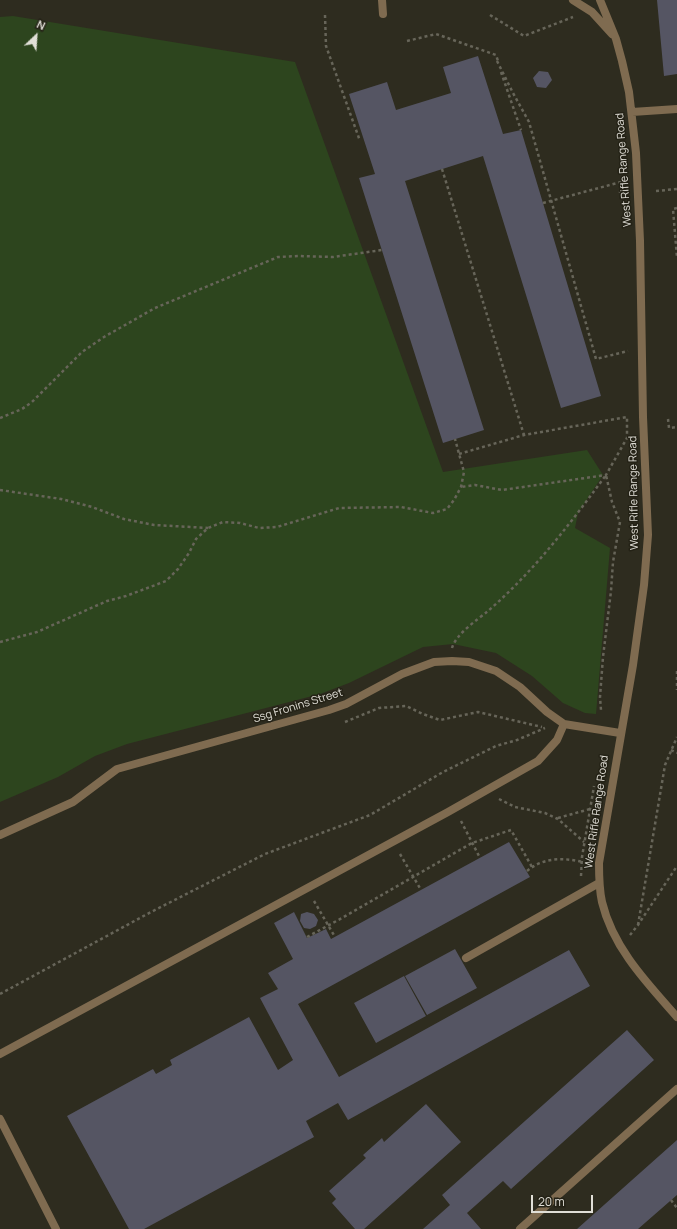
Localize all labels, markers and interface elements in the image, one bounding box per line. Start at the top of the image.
north arrow [16,16,56,56]
text: N [35,16,48,33]
street label: West Rifle Range Road [613,113,635,227]
street label: West Rifle Range Road [626,436,642,550]
street label: Ssg Fronins Street [252,686,344,726]
street label: West Rifle Range Road [583,755,611,869]
scale bar [533,1187,595,1213]
text: 20 m [538,1193,565,1210]

